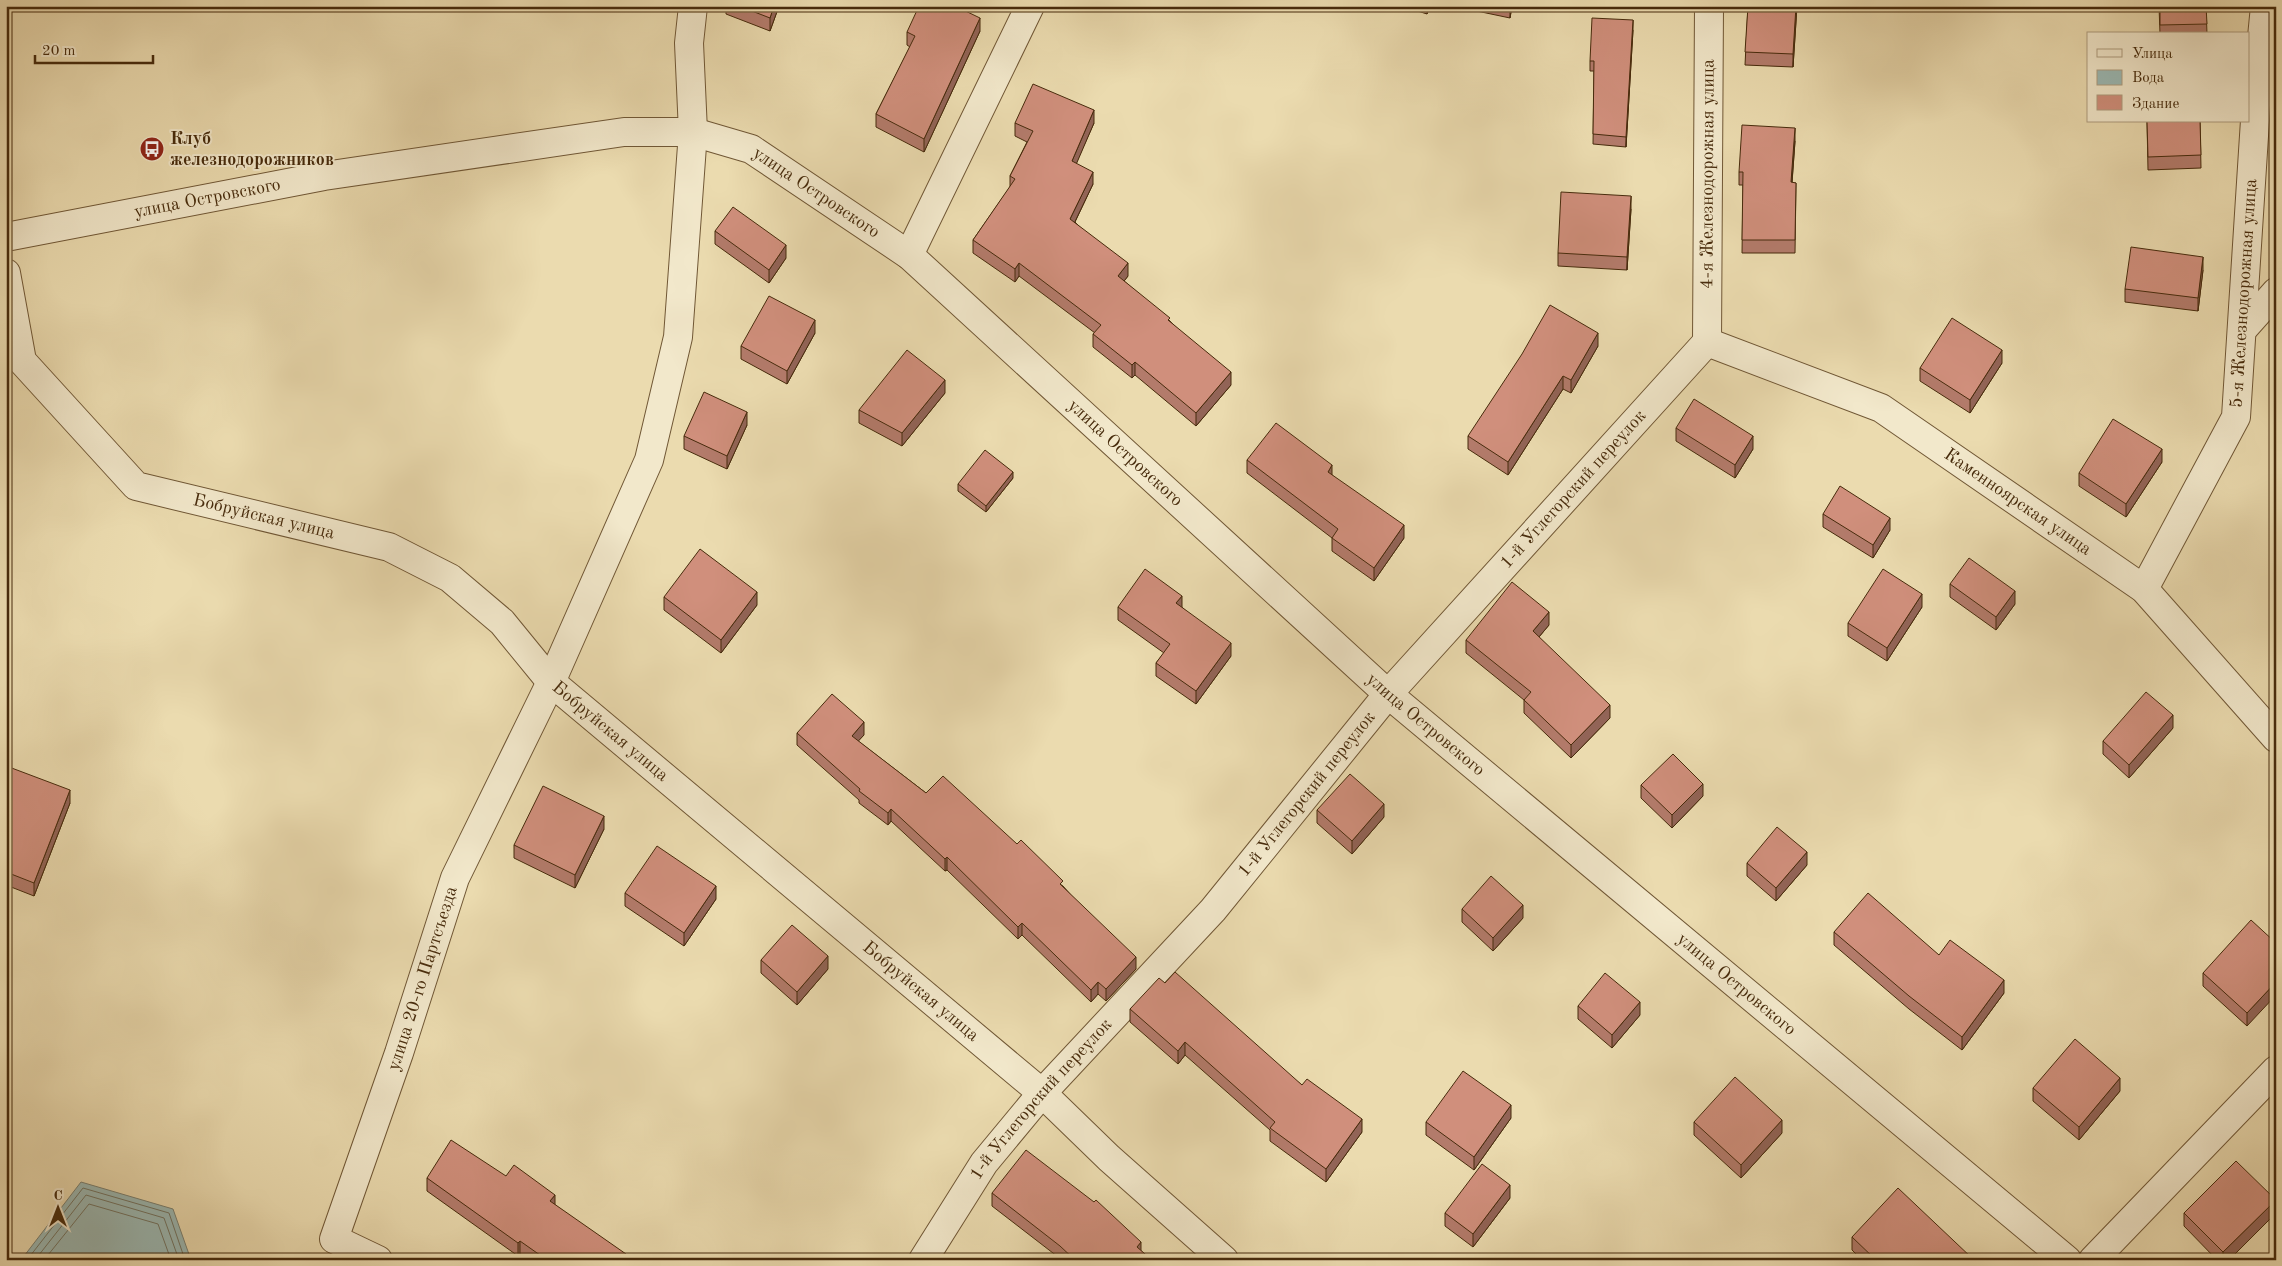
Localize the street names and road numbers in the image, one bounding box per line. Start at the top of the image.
street label: 4-я Железнодорожная улица [1698,59,1718,289]
street label: улица Островского [749,144,883,242]
street label: улица Островского [133,176,282,221]
street label: 5-я Железнодорожная улица [2228,178,2260,409]
street label: улица Островского [1064,396,1186,510]
street label: 1-й Углегорский переулок [1497,407,1649,572]
street label: Каменноярская улица [1941,445,2095,559]
street label: Бобруйская улица [191,491,336,543]
street label: улица Островского [1363,670,1488,780]
street label: Бобруйская улица [549,678,672,785]
street label: 1-й Углегорский переулок [1235,708,1379,880]
street label: улица 20-го Партсъезда [385,884,461,1073]
street label: улица Островского [1674,930,1799,1039]
street label: Бобруйская улица [859,938,982,1045]
street label: 1-й Углегорский переулок [967,1015,1115,1183]

